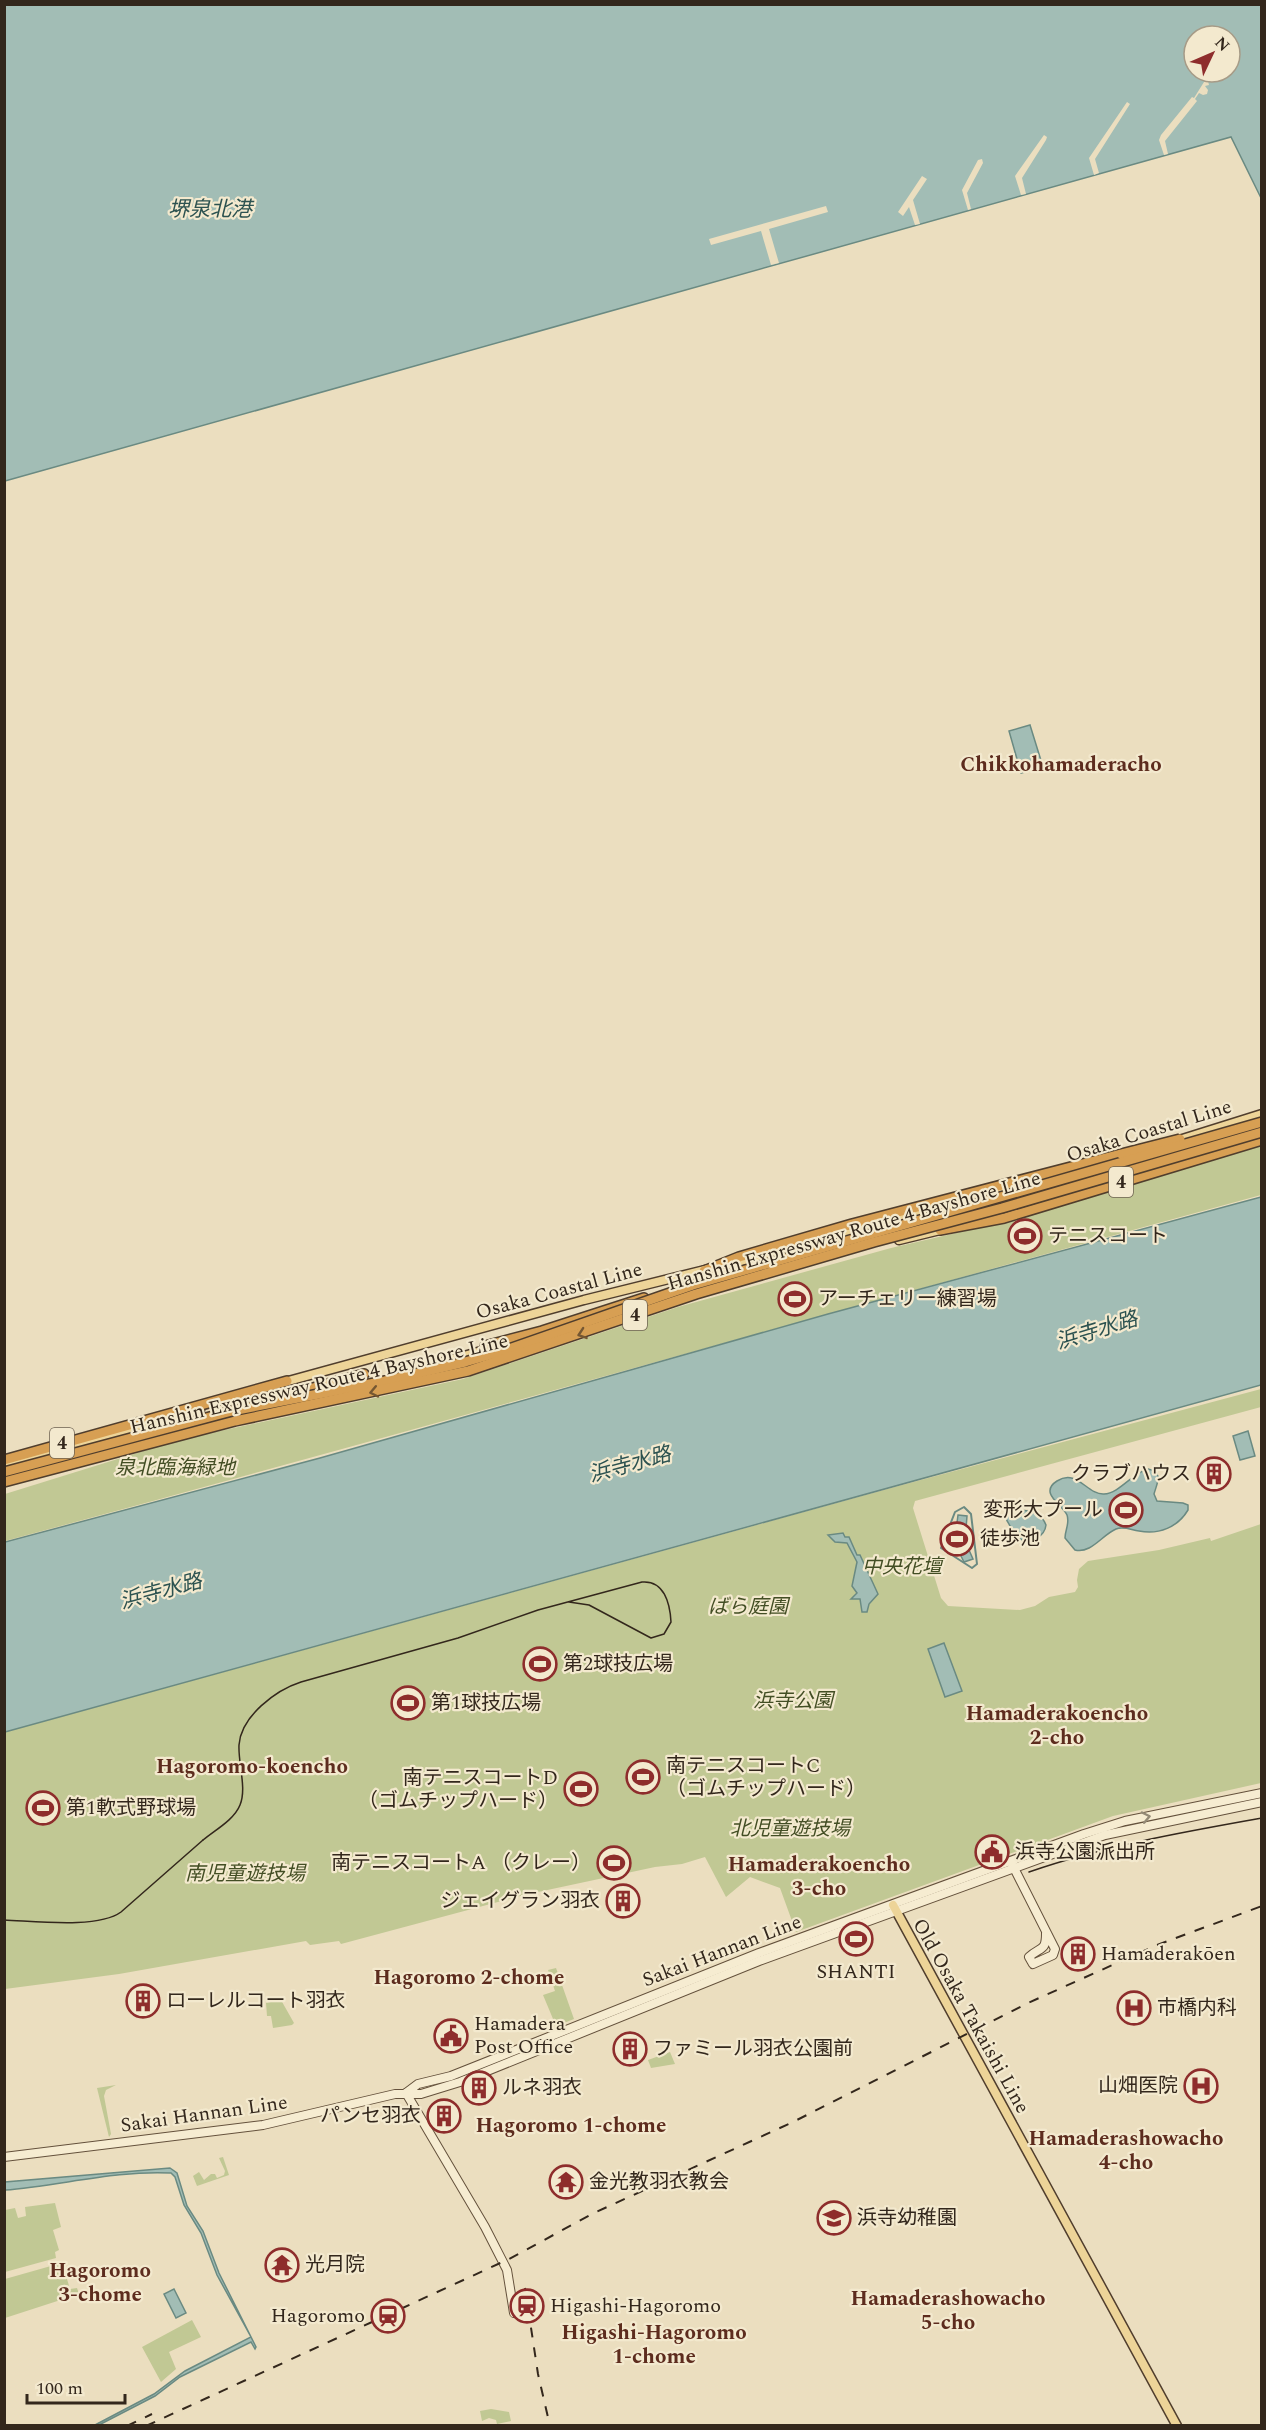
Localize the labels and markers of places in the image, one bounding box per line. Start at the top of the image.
sports icon: テニスコート [1007,1218,1043,1254]
place label: テニスコート [1048,1221,1168,1251]
sports icon: アーチェリー練習場 [777,1281,813,1317]
place label: アーチェリー練習場 [818,1284,997,1314]
building icon: クラブハウス [1196,1456,1232,1492]
place label: クラブハウス [1071,1459,1191,1489]
sports icon: 変形大プール [1108,1492,1144,1528]
place label: 変形大プール [983,1495,1103,1525]
sports icon: 徒歩池 [939,1521,975,1557]
place label: 徒歩池 [980,1524,1040,1554]
sports icon: 第2球技広場 [522,1646,558,1682]
place label: 第2球技広場 [563,1649,673,1679]
sports icon: 第1球技広場 [390,1685,426,1721]
place label: 第1球技広場 [431,1688,541,1718]
place label: 南テニスコートC （ゴムチップハード） [666,1751,866,1804]
sports icon: 南テニスコートC （ゴムチップハード） [625,1759,661,1795]
place label: 南テニスコートD （ゴムチップハード） [358,1763,558,1816]
sports icon: 南テニスコートD （ゴムチップハード） [563,1771,599,1807]
sports icon: 第1軟式野球場 [25,1790,61,1826]
place label: 第1軟式野球場 [66,1793,196,1823]
public building icon: 浜寺公園派出所 [974,1834,1010,1870]
place label: 浜寺公園派出所 [1015,1837,1155,1867]
sports icon: 南テニスコートA （クレー） [596,1845,632,1881]
place label: 南テニスコートA （クレー） [331,1848,591,1878]
building icon: ジェイグラン羽衣 [605,1883,641,1919]
place label: ジェイグラン羽衣 [440,1886,600,1916]
sports icon: SHANTI [838,1921,874,1957]
building icon: Hamaderakōen [1060,1936,1096,1972]
place label: Hamaderakōen [1101,1939,1236,1969]
place label: SHANTI [816,1957,896,1987]
building icon: ローレルコート羽衣 [125,1983,161,2019]
place label: ローレルコート羽衣 [166,1986,346,2016]
hospital icon: 市橋内科 [1116,1990,1152,2026]
place label: 市橋内科 [1157,1993,1237,2023]
place label: Hamadera Post Office [474,2009,573,2062]
public building icon: Hamadera Post Office [433,2018,469,2054]
building icon: ファミール羽衣公園前 [612,2031,648,2067]
place label: ファミール羽衣公園前 [653,2034,853,2064]
hospital icon: 山畑医院 [1183,2068,1219,2104]
building icon: ルネ羽衣 [461,2070,497,2106]
place label: 山畑医院 [1098,2071,1178,2101]
place label: ルネ羽衣 [502,2073,582,2103]
building icon: パンセ羽衣 [426,2098,462,2134]
place label: パンセ羽衣 [320,2101,421,2131]
temple icon: 金光教羽衣教会 [548,2164,584,2200]
place label: 金光教羽衣教会 [589,2167,729,2197]
school or university icon: 浜寺幼稚園 [816,2200,852,2236]
place label: 浜寺幼稚園 [857,2203,957,2233]
temple icon: 光月院 [264,2247,300,2283]
place label: 光月院 [305,2250,365,2280]
station icon: Higashi-Hagoromo [509,2288,545,2324]
place label: Higashi-Hagoromo [550,2291,721,2321]
station icon: Hagoromo [370,2298,406,2334]
place label: Hagoromo [271,2301,365,2331]

